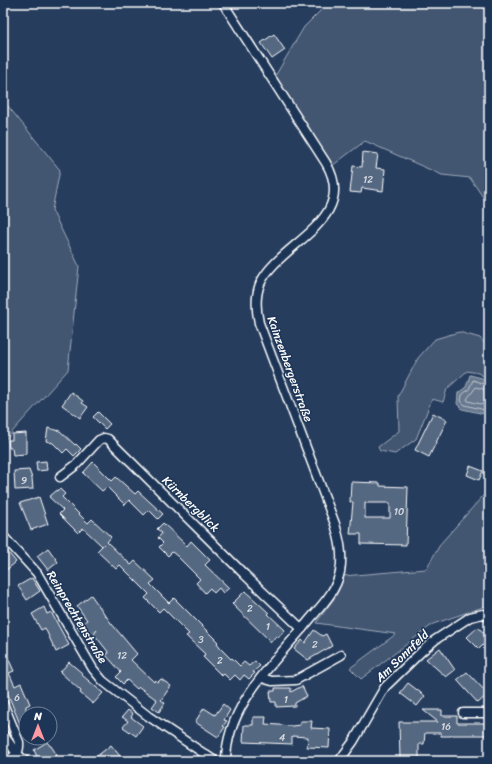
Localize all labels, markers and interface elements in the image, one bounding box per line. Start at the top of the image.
house number: 12 [363,171,373,189]
street label: Kainzenbergerstraße [261,313,319,425]
street label: Kürnbergblick [157,470,225,538]
house number: 9 [21,472,27,490]
house number: 10 [394,503,404,521]
street label: Reinprechtenstraße [40,566,114,668]
house number: 2 [247,600,253,618]
house number: 1 [266,618,270,636]
street label: Am Sonnfeld [369,624,435,688]
house number: 3 [198,631,204,649]
house number: 2 [312,636,318,654]
house number: 12 [117,647,127,665]
house number: 2 [217,652,223,670]
house number: 6 [14,689,20,707]
house number: 1 [284,691,288,709]
north arrow [18,706,58,746]
text: N [33,707,42,726]
house number: 16 [441,718,451,736]
house number: 4 [279,729,285,747]

